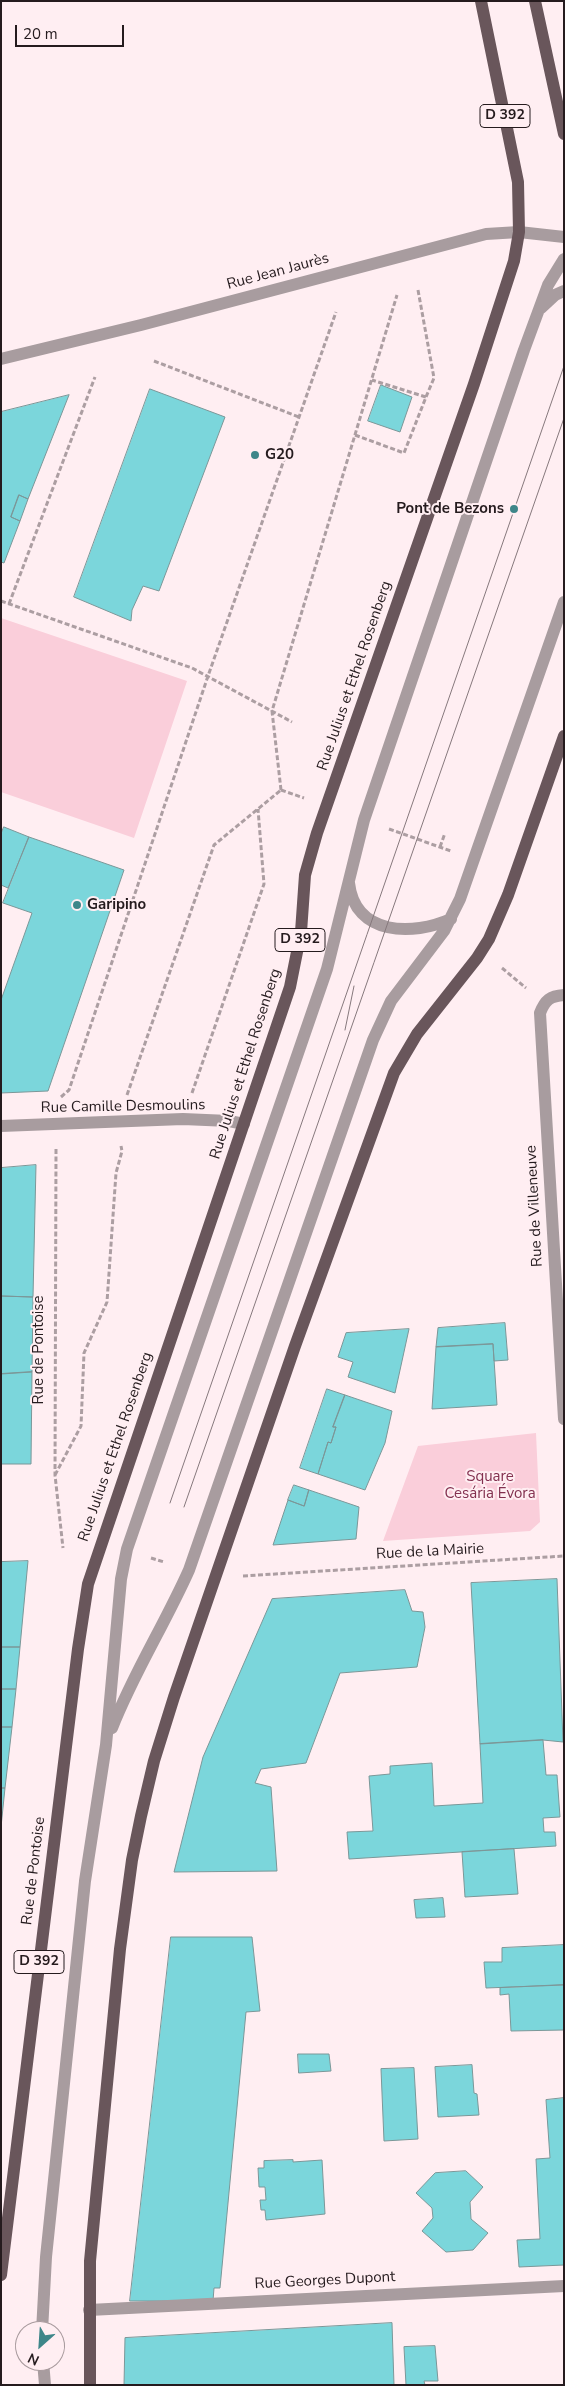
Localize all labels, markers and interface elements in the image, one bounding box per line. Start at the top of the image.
scale bar [18,15,126,47]
text: 20 m [23,24,58,44]
road number: D 392 [480,104,530,128]
street label: Rue Jean Jaurès [225,250,331,294]
place label: G20 [265,446,294,464]
marker: G20 [249,449,261,461]
place label: Pont de Bezons [396,500,504,518]
marker: Pont de Bezons [508,503,520,515]
street label: Rue Julius et Ethel Rosenberg [314,579,396,773]
place label: Garipino [87,896,146,914]
marker: Garipino [71,899,83,911]
road number: D 392 [275,928,325,952]
street label: Rue Julius et Ethel Rosenberg [207,966,285,1162]
street label: Rue Camille Desmoulins [41,1097,205,1117]
street label: Rue de Villeneuve [523,1145,547,1267]
street label: Rue de Pontoise [30,1295,48,1405]
street label: Rue Julius et Ethel Rosenberg [75,1350,157,1544]
park label: Square Cesária Évora [444,1468,536,1503]
street label: Rue de la Mairie [376,1540,484,1564]
street label: Rue de Pontoise [18,1816,50,1926]
road number: D 392 [14,1950,64,1974]
street label: Rue Georges Dupont [254,2268,396,2294]
north arrow [15,2321,65,2371]
text: N [25,2348,43,2370]

